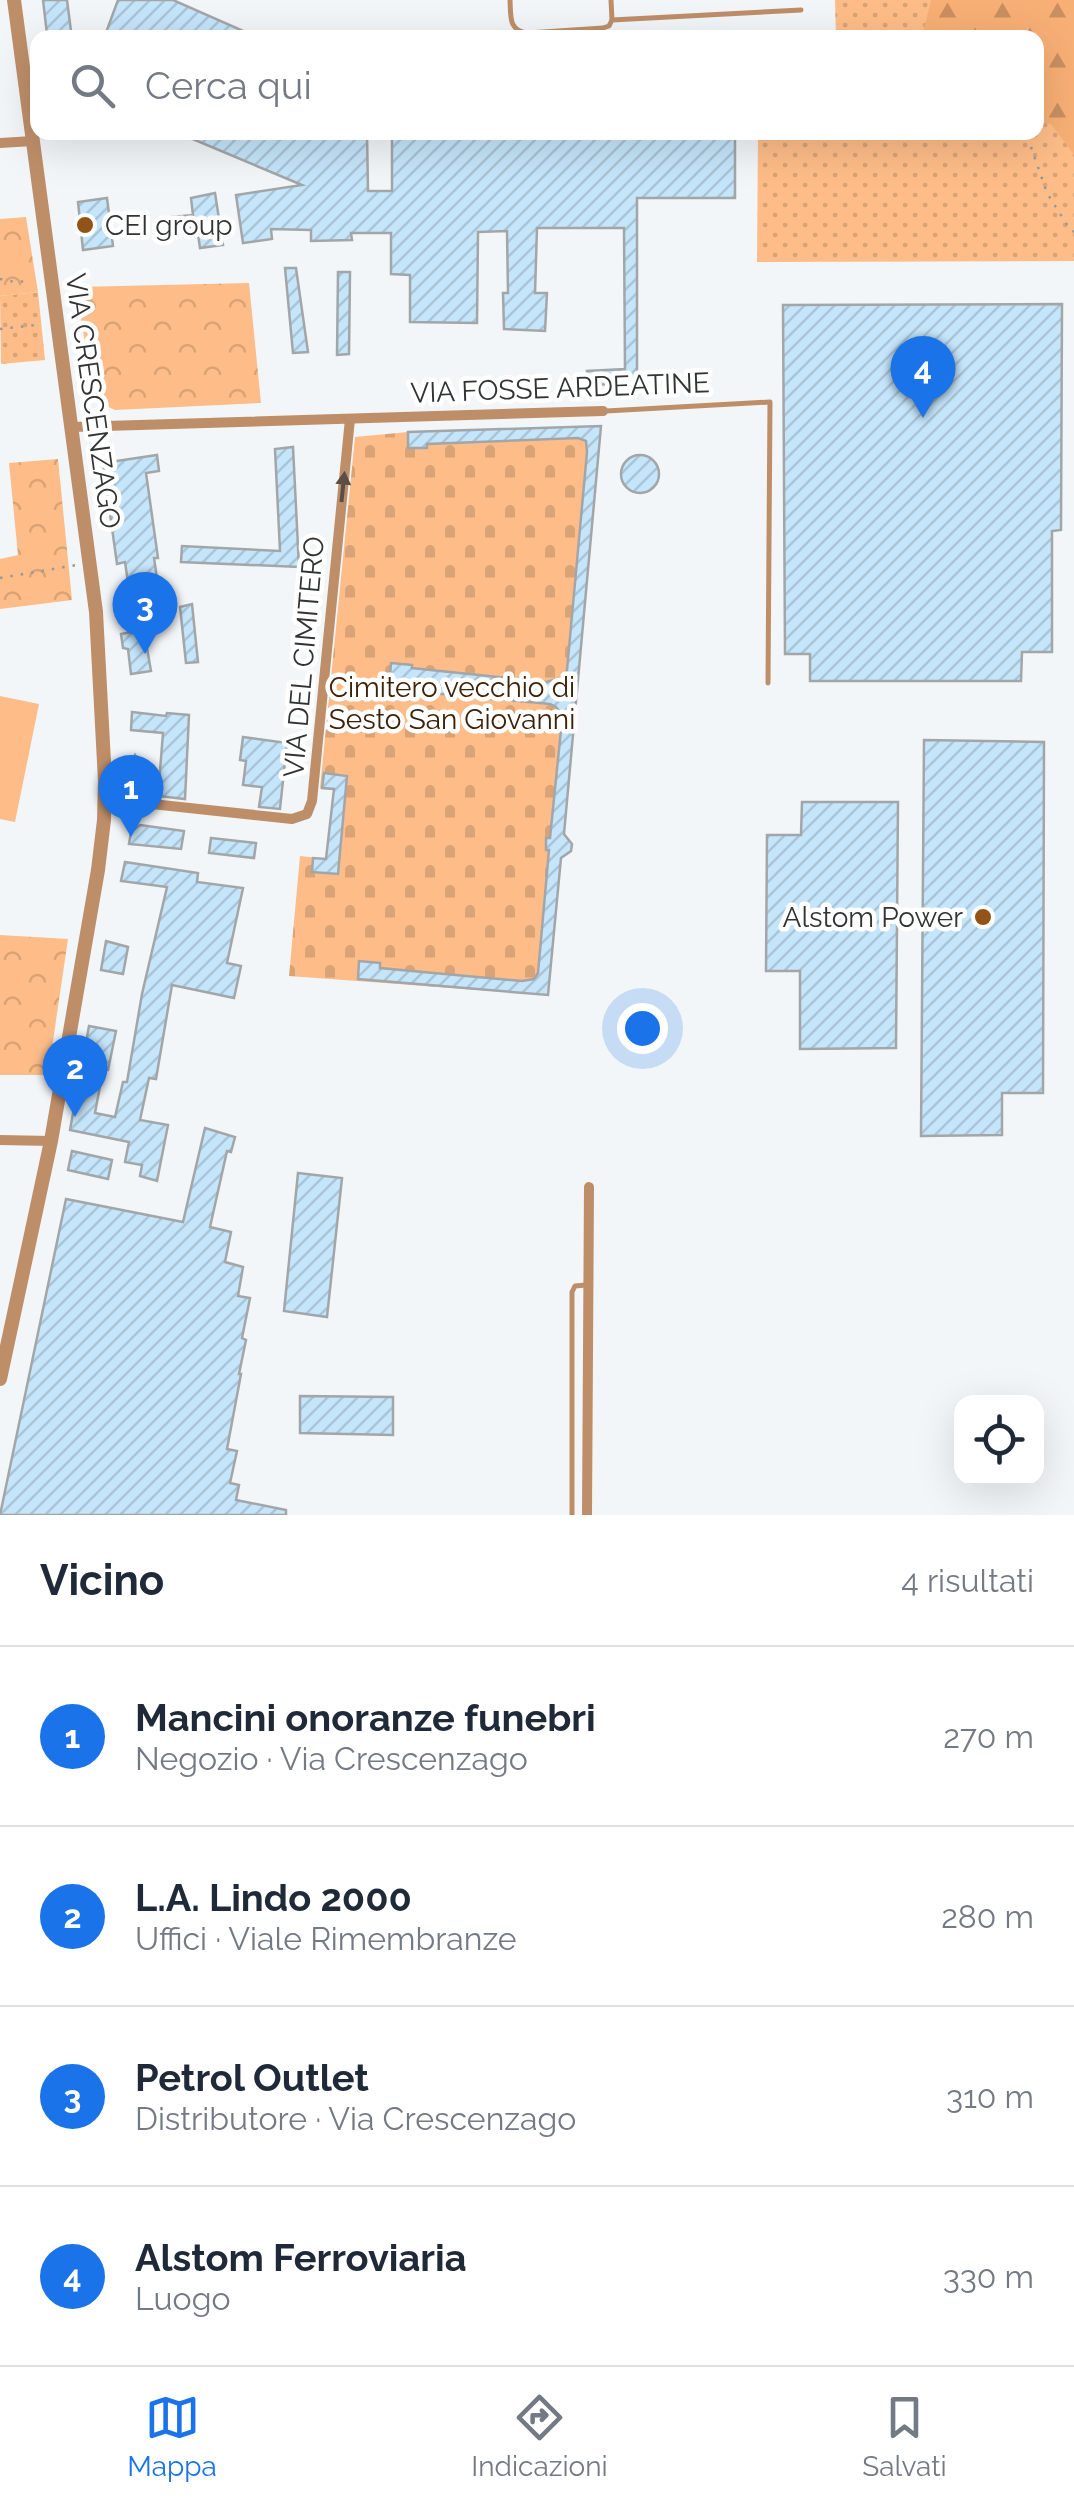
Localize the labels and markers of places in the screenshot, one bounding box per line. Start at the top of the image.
place label: CEI group [105,209,233,242]
marker: CEI group [74,214,96,236]
pin: 4 [890,336,956,418]
pin: 3 [112,572,178,654]
pin: 1 [98,754,164,837]
place label: Alstom Power [782,901,963,934]
marker: Alstom Power [972,906,994,928]
pin: 2 [42,1034,108,1117]

